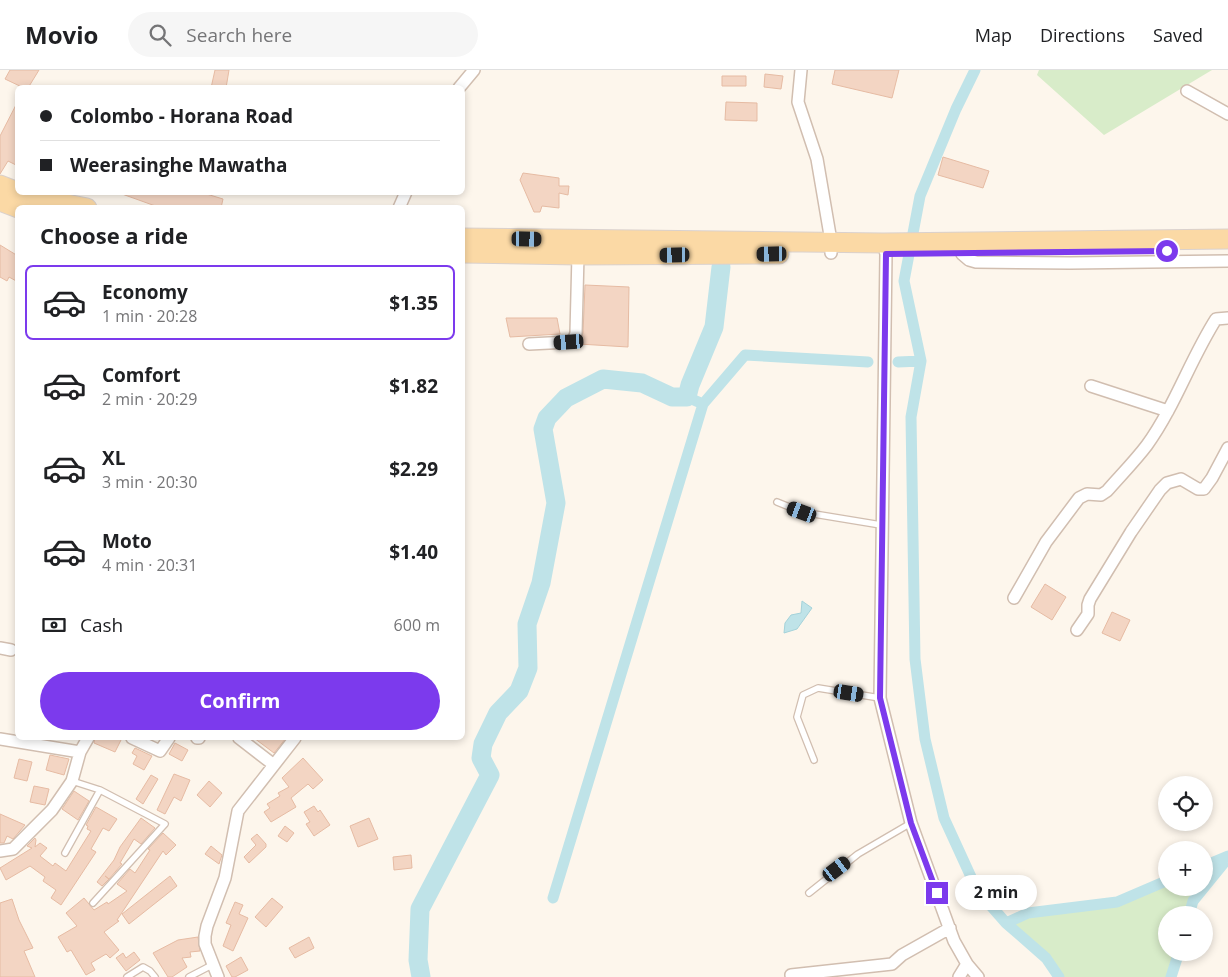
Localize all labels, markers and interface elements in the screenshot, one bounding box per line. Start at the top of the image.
search box [128,12,478,57]
text: Movio [25,18,98,51]
icon: search [146,21,174,49]
text: Search here [186,22,292,48]
text: Map [975,23,1012,47]
text: Directions [1040,23,1125,47]
text: Saved [1153,23,1203,47]
text: Colombo - Horana Road [70,103,293,129]
text: Weerasinghe Mawatha [70,152,287,178]
text: Choose a ride [40,220,188,250]
car [511,231,542,247]
route start [1156,240,1178,262]
car [756,246,787,262]
car [659,247,690,263]
text: Economy [102,279,188,305]
icon: car [42,280,87,325]
text: $1.35 [389,290,438,316]
text: 1 min · 20:28 [102,305,197,327]
car [553,333,584,351]
text: Comfort [102,362,181,388]
icon: car [42,363,87,408]
text: $1.82 [389,373,438,399]
text: 2 min · 20:29 [102,388,197,410]
text: XL [102,445,125,471]
icon: car [42,446,87,491]
text: $2.29 [389,456,438,482]
text: 3 min · 20:30 [102,471,197,493]
car [785,500,818,524]
text: Moto [102,528,152,554]
icon: car [42,529,87,574]
text: $1.40 [389,539,438,565]
text: 4 min · 20:31 [102,554,197,576]
icon: cash [40,611,68,639]
text: Cash [80,612,123,638]
text: 600 m [394,614,440,636]
button: Confirm [40,672,440,730]
car [833,683,864,703]
map controls [1158,776,1213,961]
button: locate [1158,776,1213,831]
button: + [1158,841,1213,896]
car [820,854,853,884]
callout: 2 min [954,876,1037,910]
text: 2 min [974,881,1018,903]
route end [926,882,948,904]
button: − [1158,906,1213,961]

